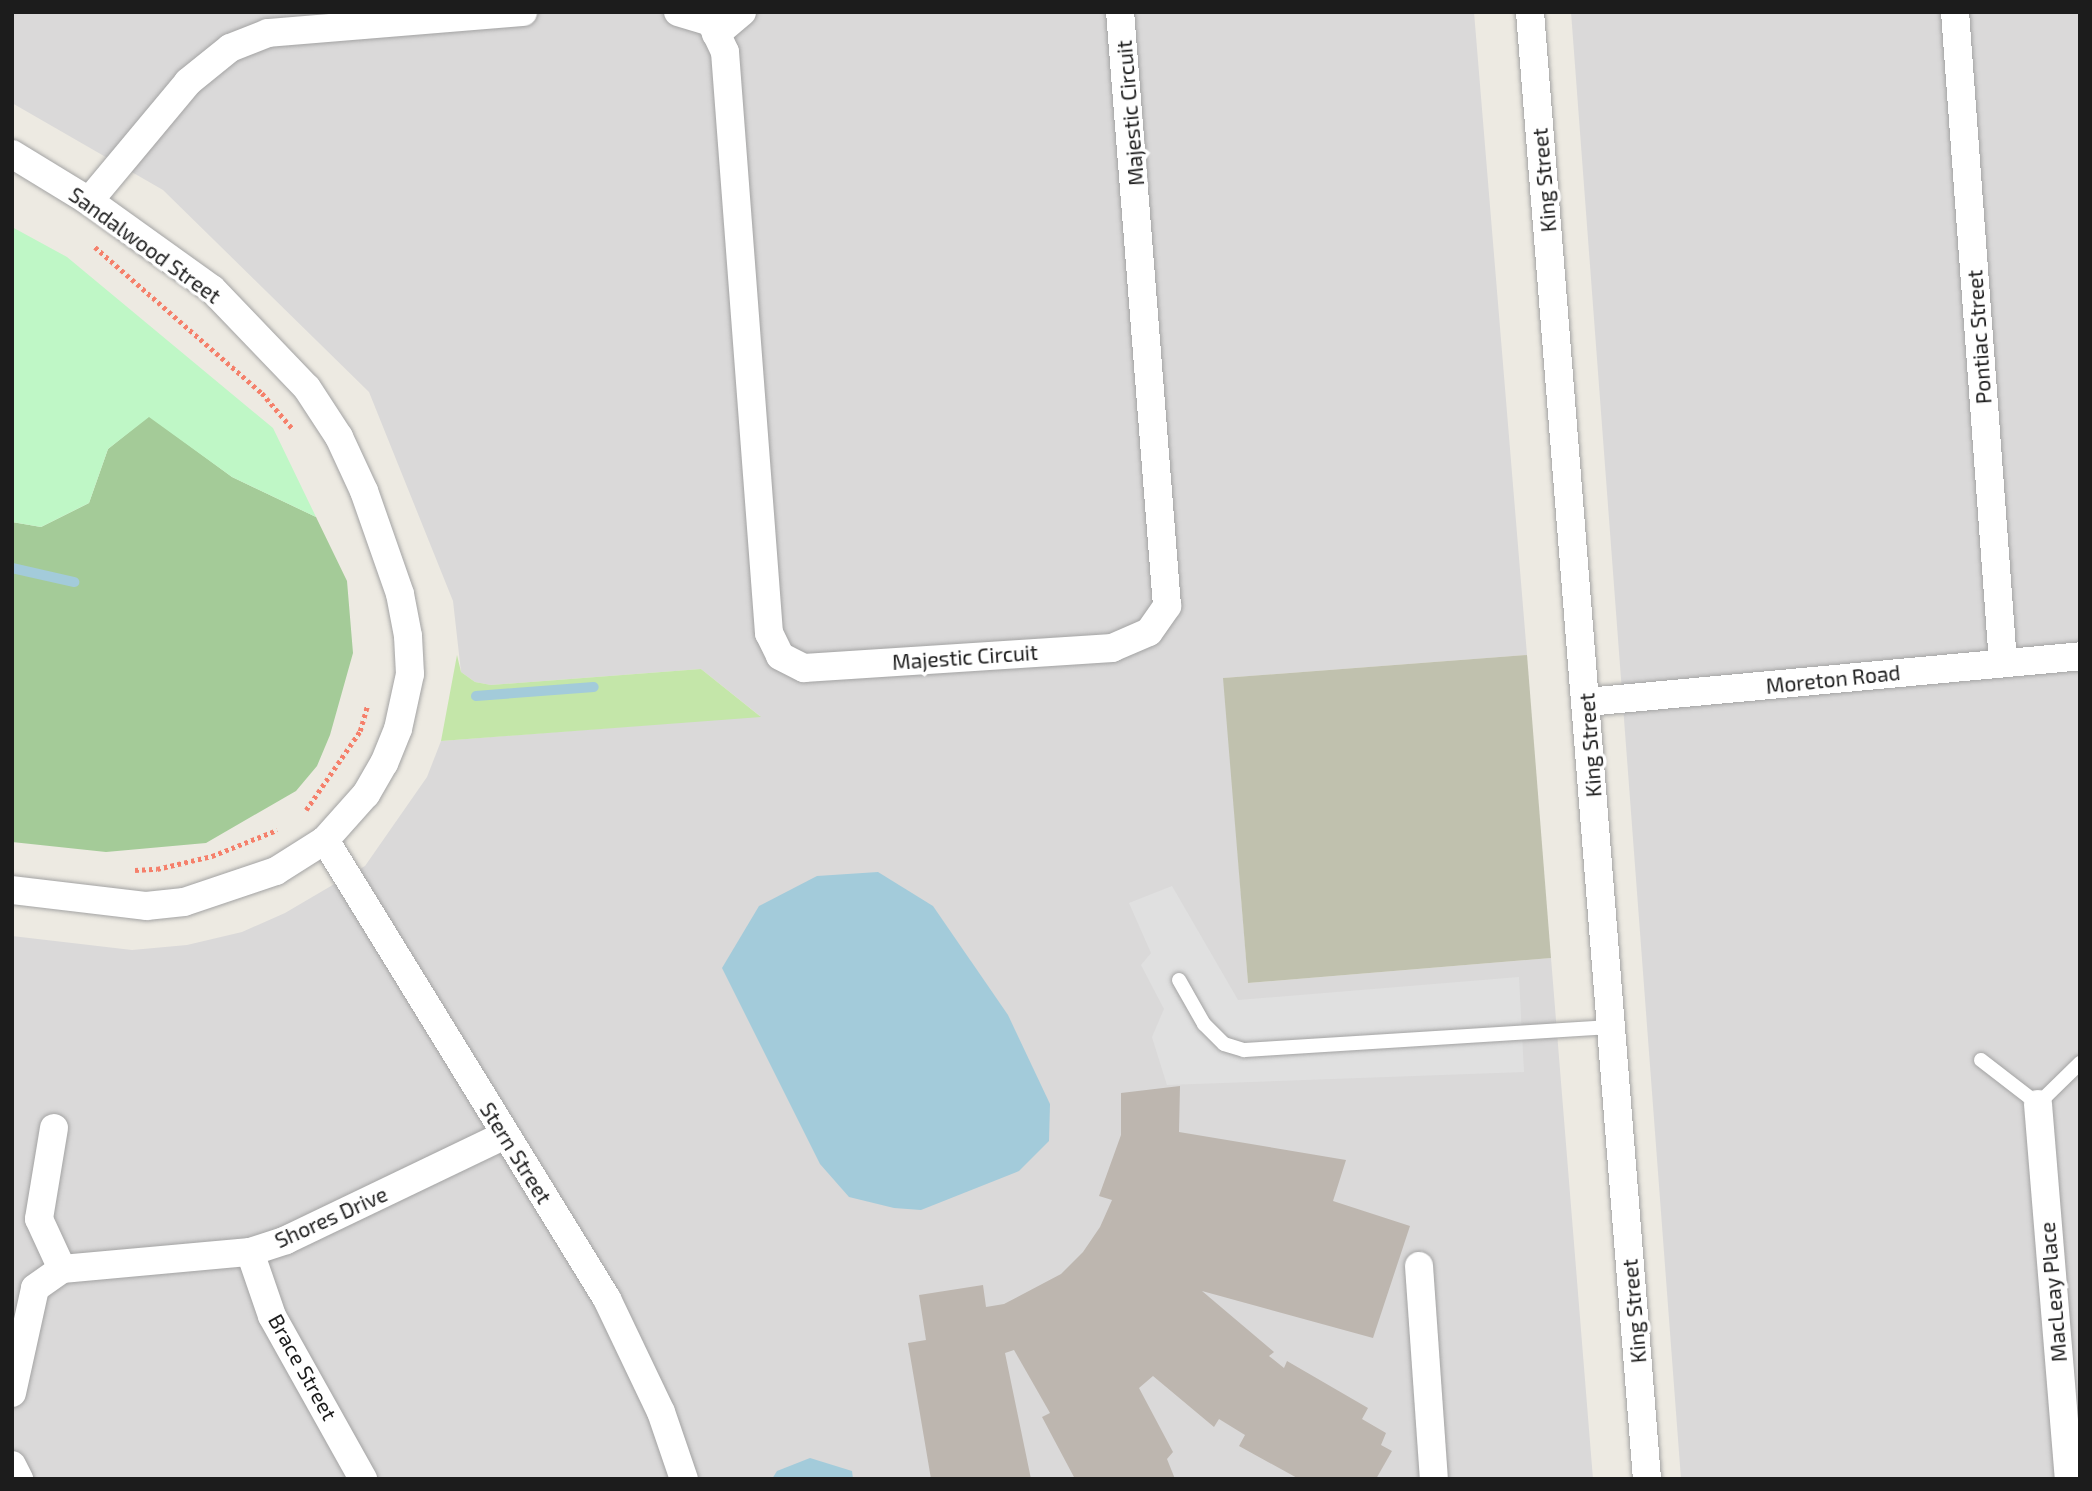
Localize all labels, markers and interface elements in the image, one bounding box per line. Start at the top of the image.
street label: Majestic Circuit [1111,39,1149,187]
street label: King Street [1527,127,1561,233]
street label: Sandalwood Street [64,182,226,308]
street label: Pontiac Street [1962,269,1996,405]
street label: Majestic Circuit [891,639,1039,675]
street label: Moreton Road [1765,659,1901,699]
street label: King Street [1574,692,1606,798]
street label: Stern Street [475,1098,557,1208]
street label: Shores Drive [271,1181,391,1253]
street label: MacLeay Place [2034,1221,2072,1363]
street label: King Street [1617,1258,1651,1364]
street label: Brace Street [264,1310,342,1424]

